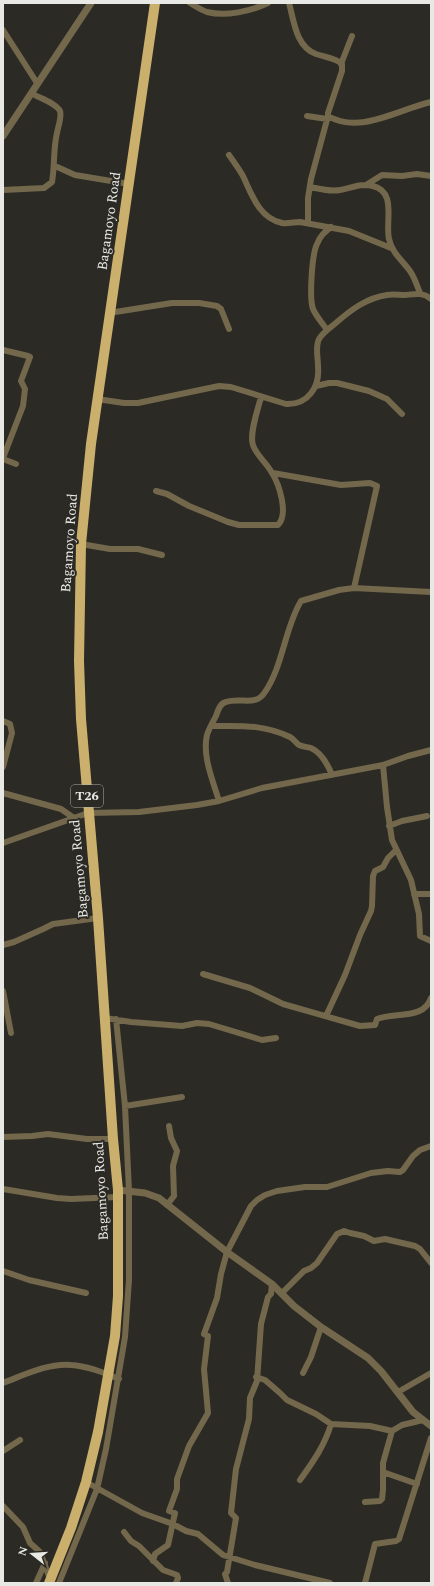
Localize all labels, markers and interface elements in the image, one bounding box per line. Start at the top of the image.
street label: Bagamoyo Road [92,170,126,272]
street label: Bagamoyo Road [55,493,83,593]
road number: T26 [71,785,103,807]
street label: Bagamoyo Road [64,818,94,919]
street label: Bagamoyo Road [88,1141,114,1241]
north arrow [12,1534,52,1574]
text: N [13,1544,32,1558]

